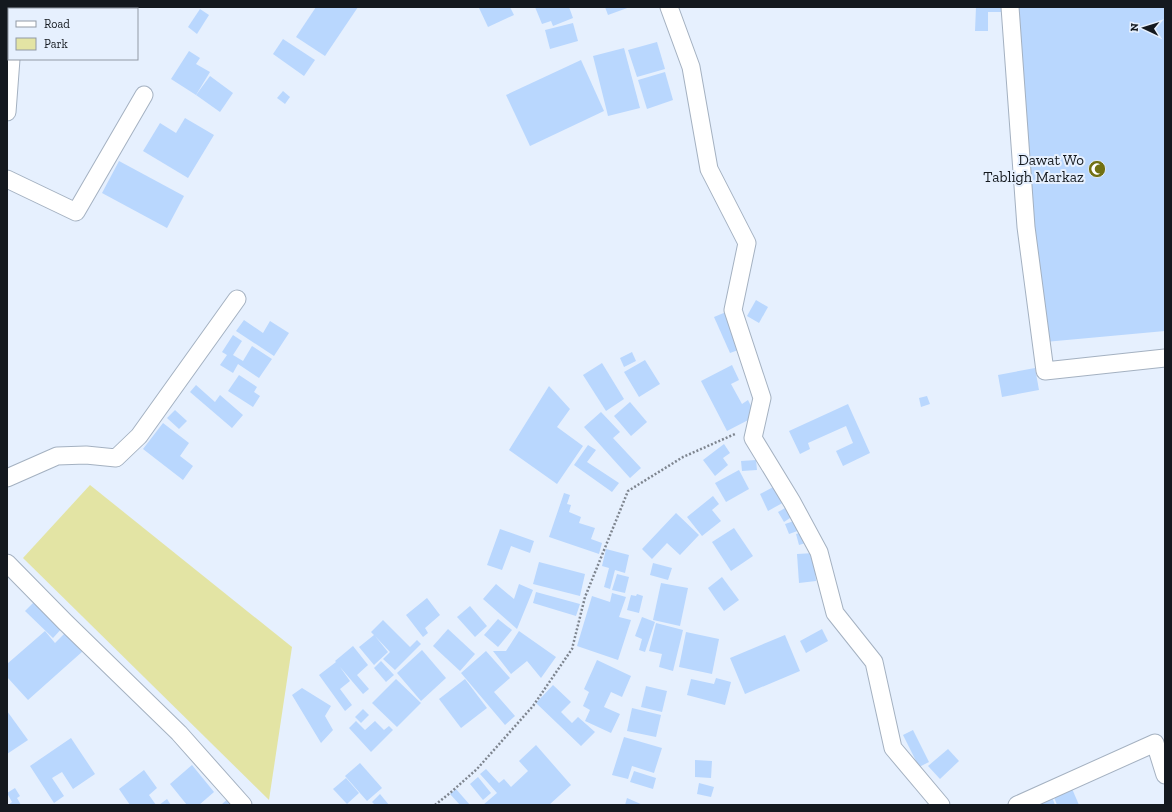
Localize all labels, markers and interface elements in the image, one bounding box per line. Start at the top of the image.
legend [8,8,138,60]
north arrow [1124,8,1164,48]
text: Road [44,17,70,31]
text: N [1128,22,1141,32]
text: Park [44,37,69,51]
place label: Dawat Wo Tabligh Markaz [983,151,1084,186]
mosque icon: Dawat Wo Tabligh Markaz [1087,159,1107,179]

